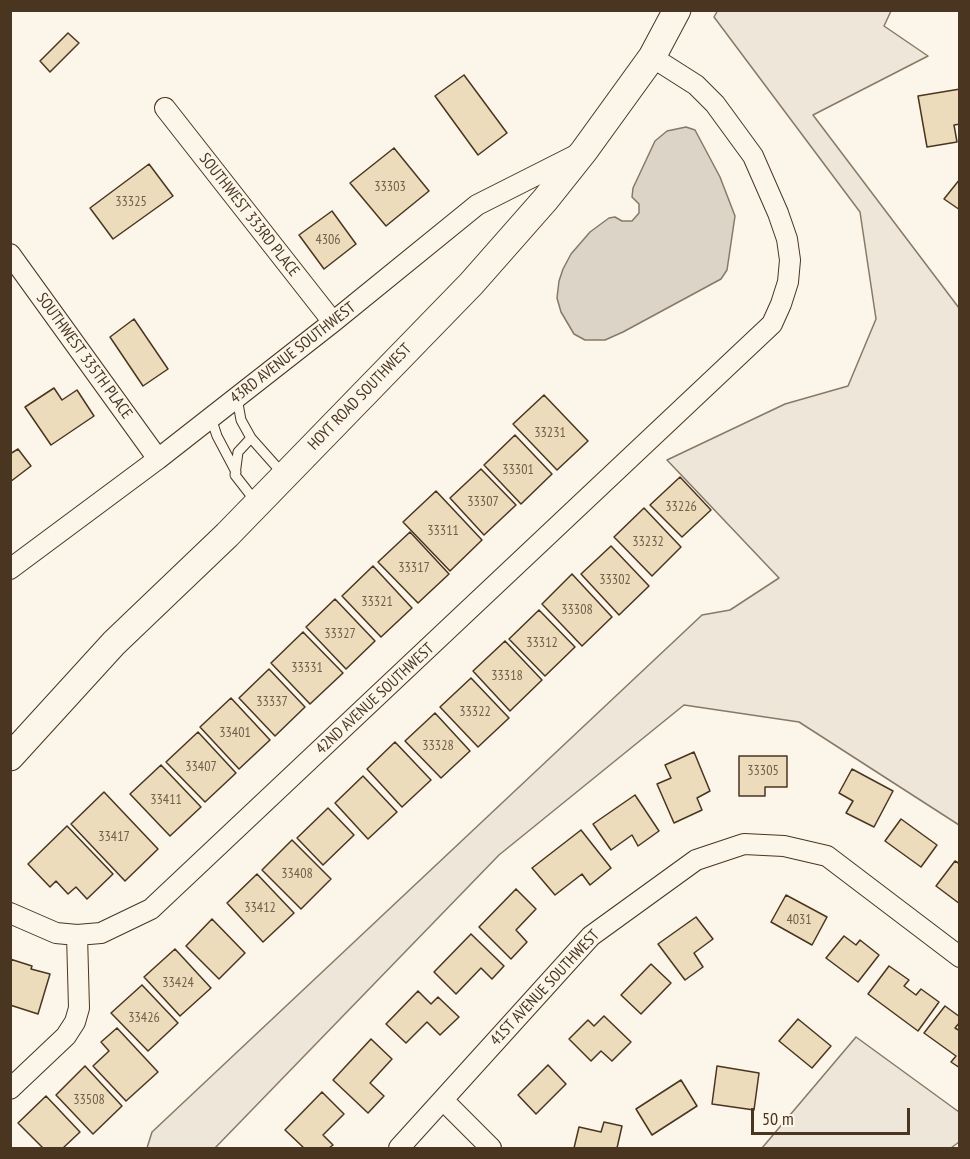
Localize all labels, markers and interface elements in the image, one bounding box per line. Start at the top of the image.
street label: SOUTHWEST 333RD PLACE [195,150,303,280]
house number: 33303 [374,179,406,195]
house number: 33325 [115,194,147,210]
house number: 4306 [315,232,341,248]
street label: SOUTHWEST 335TH PLACE [32,289,136,423]
street label: 43RD AVENUE SOUTHWEST [227,298,359,408]
street label: HOYT ROAD SOUTHWEST [304,340,416,454]
house number: 33231 [534,425,566,441]
house number: 33301 [502,462,534,478]
house number: 33307 [467,494,499,510]
house number: 33226 [665,499,697,515]
house number: 33311 [427,523,459,539]
house number: 33232 [632,534,664,550]
house number: 33317 [398,560,430,576]
house number: 33302 [599,572,631,588]
house number: 33321 [361,594,393,610]
house number: 33308 [561,602,593,618]
house number: 33327 [324,626,356,642]
house number: 33312 [526,635,558,651]
street label: 42ND AVENUE SOUTHWEST [312,639,438,759]
house number: 33331 [291,660,323,676]
house number: 33318 [491,668,523,684]
house number: 33337 [256,694,288,710]
house number: 33322 [459,704,491,720]
house number: 33401 [219,725,251,741]
house number: 33328 [422,738,454,754]
house number: 33407 [185,759,217,775]
house number: 33305 [747,763,779,779]
house number: 33411 [150,792,182,808]
house number: 33417 [98,829,130,845]
house number: 33408 [281,866,313,882]
house number: 33412 [244,900,276,916]
house number: 4031 [786,912,812,928]
street label: 41ST AVENUE SOUTHWEST [486,926,604,1050]
house number: 33424 [162,975,194,991]
house number: 33426 [128,1010,160,1026]
house number: 33508 [73,1092,105,1108]
scale bar [754,1096,913,1134]
text: 50 m [762,1107,794,1130]

